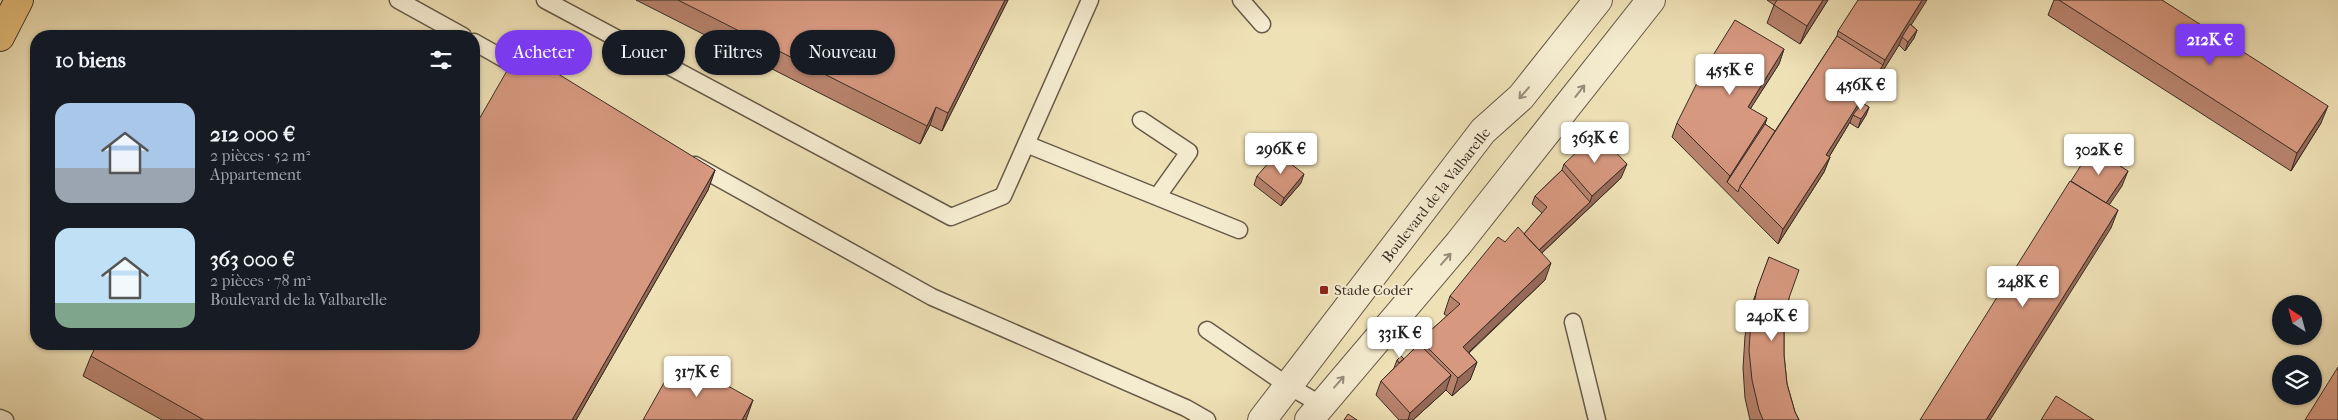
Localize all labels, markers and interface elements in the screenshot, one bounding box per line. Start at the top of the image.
pin: 212K € [2169,23,2251,66]
chip: Acheter [495,30,592,75]
chip: Louer [602,30,685,75]
chip: Filtres [695,30,780,75]
chip: Nouveau [790,30,895,75]
text: 212K € [2187,30,2233,49]
icon: filters [427,46,455,74]
text: 10 biens [55,48,126,72]
pin: 455K € [1689,54,1771,96]
text: 455K € [1706,60,1754,79]
pin: 456K € [1820,68,1902,111]
text: 456K € [1836,75,1886,94]
one-way arrow [1574,85,1585,98]
one-way arrow [1518,86,1529,99]
pin: 363K € [1554,121,1636,164]
text: 212 000 € [210,122,295,146]
icon: home [95,123,155,183]
street label: Boulevard de la Valbarelle [1378,124,1495,266]
text: 363K € [1572,128,1618,147]
pin: 296K € [1240,132,1322,175]
pin: 302K € [2058,134,2140,176]
text: 296K € [1256,139,1306,158]
text: 302K € [2075,140,2123,159]
text: 2 pièces · 52 m² [210,146,310,165]
text: Appartement [210,165,302,184]
text: 363 000 € [210,247,295,271]
icon: home [95,248,155,308]
one-way arrow [1440,253,1451,266]
pin: 248K € [1982,266,2064,308]
text: 2 pièces · 78 m² [210,271,311,290]
text: 248K € [1998,272,2048,291]
place label: Stade Coder [1334,281,1413,299]
marker: Stade Coder [1318,284,1330,296]
text: Boulevard de la Valbarelle [210,290,387,309]
north arrow [2272,295,2322,345]
map controls [2272,295,2322,405]
pin: 240K € [1731,300,1813,342]
text: 240K € [1746,306,1798,325]
pin: 331K € [1359,316,1441,359]
text: 331K € [1378,323,1422,342]
button: layers [2272,355,2322,405]
pin: 317K € [656,356,738,398]
text: 317K € [675,362,719,381]
one-way arrow [1334,376,1345,389]

